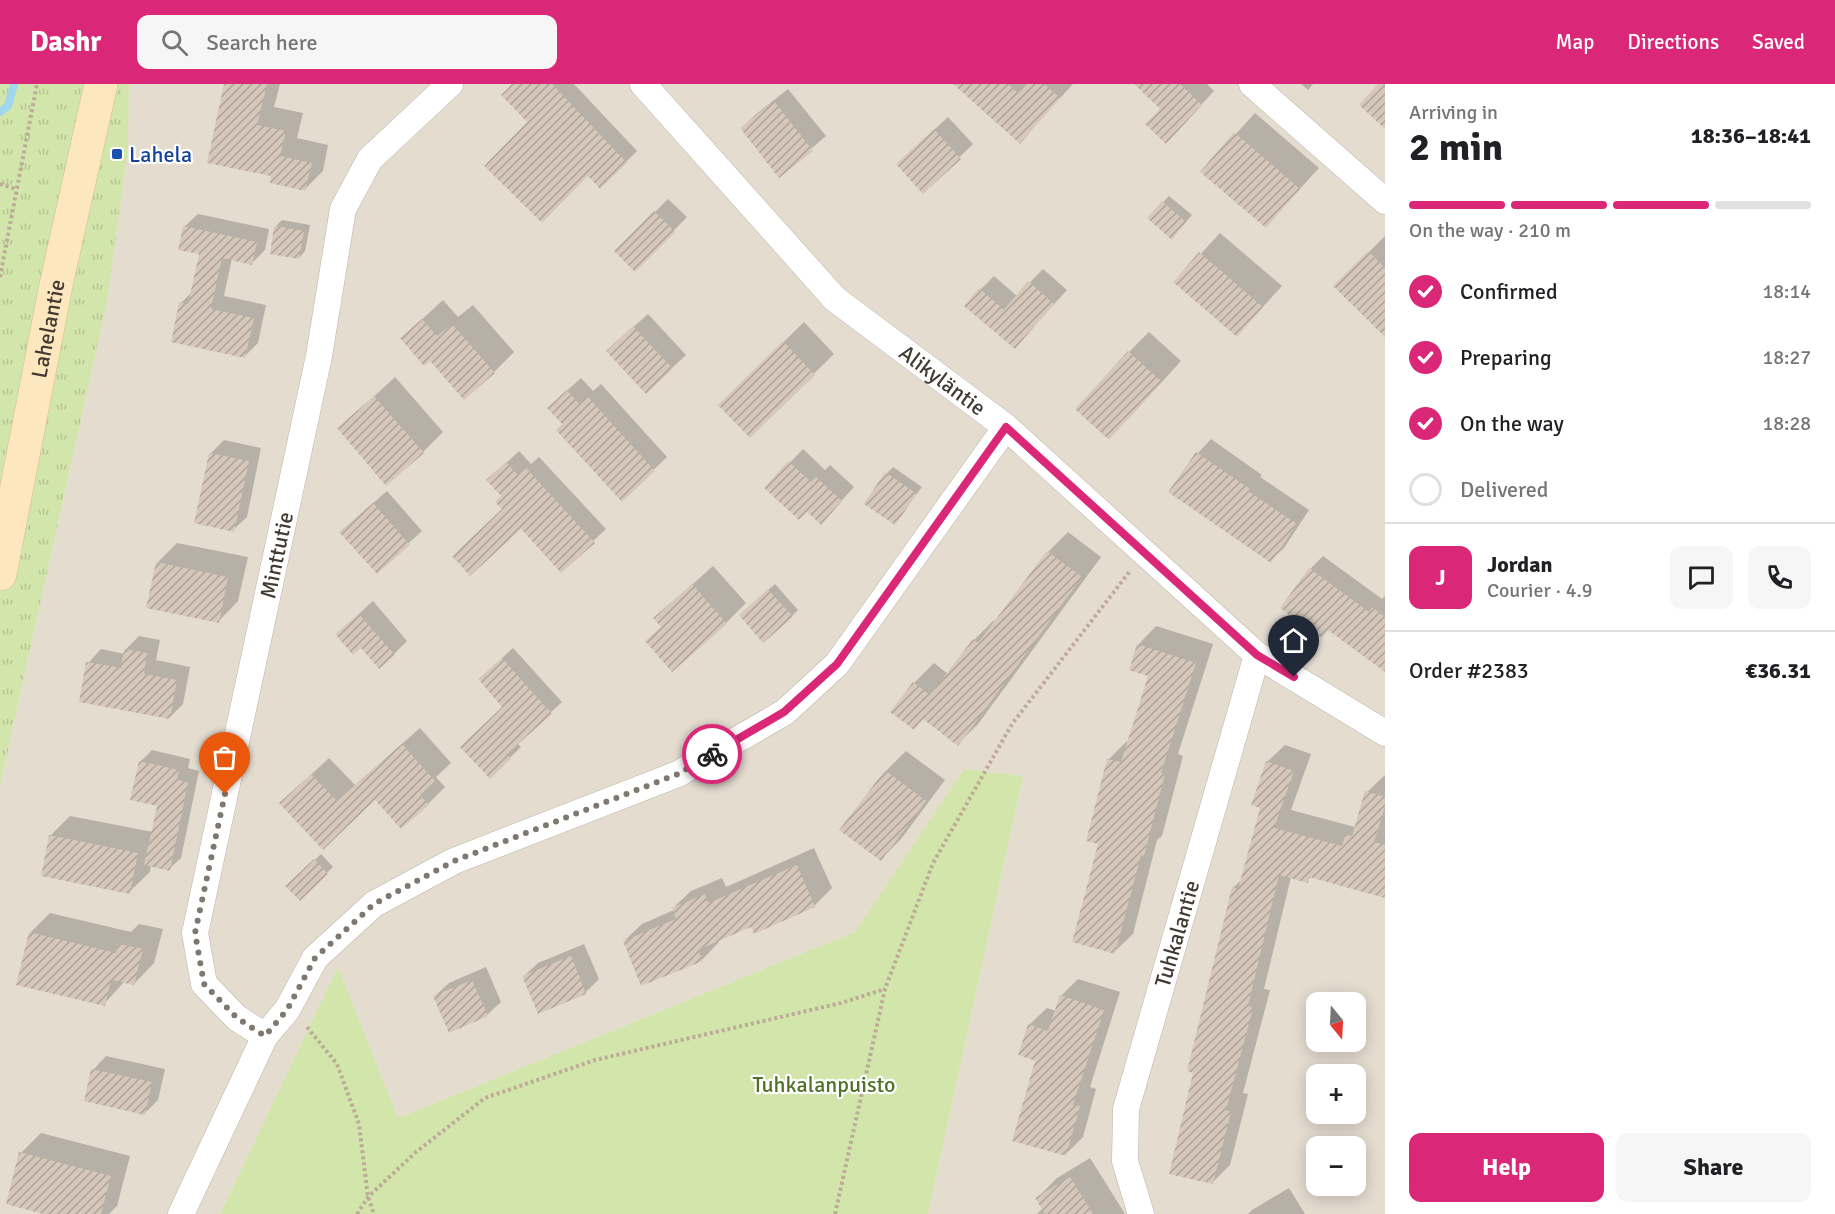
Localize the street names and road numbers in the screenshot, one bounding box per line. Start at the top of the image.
street label: Lahelantie [25,277,70,380]
street label: Alikyläntie [894,339,992,421]
street label: Minttutie [254,509,299,601]
street label: Tuhkalantie [1148,877,1205,990]

